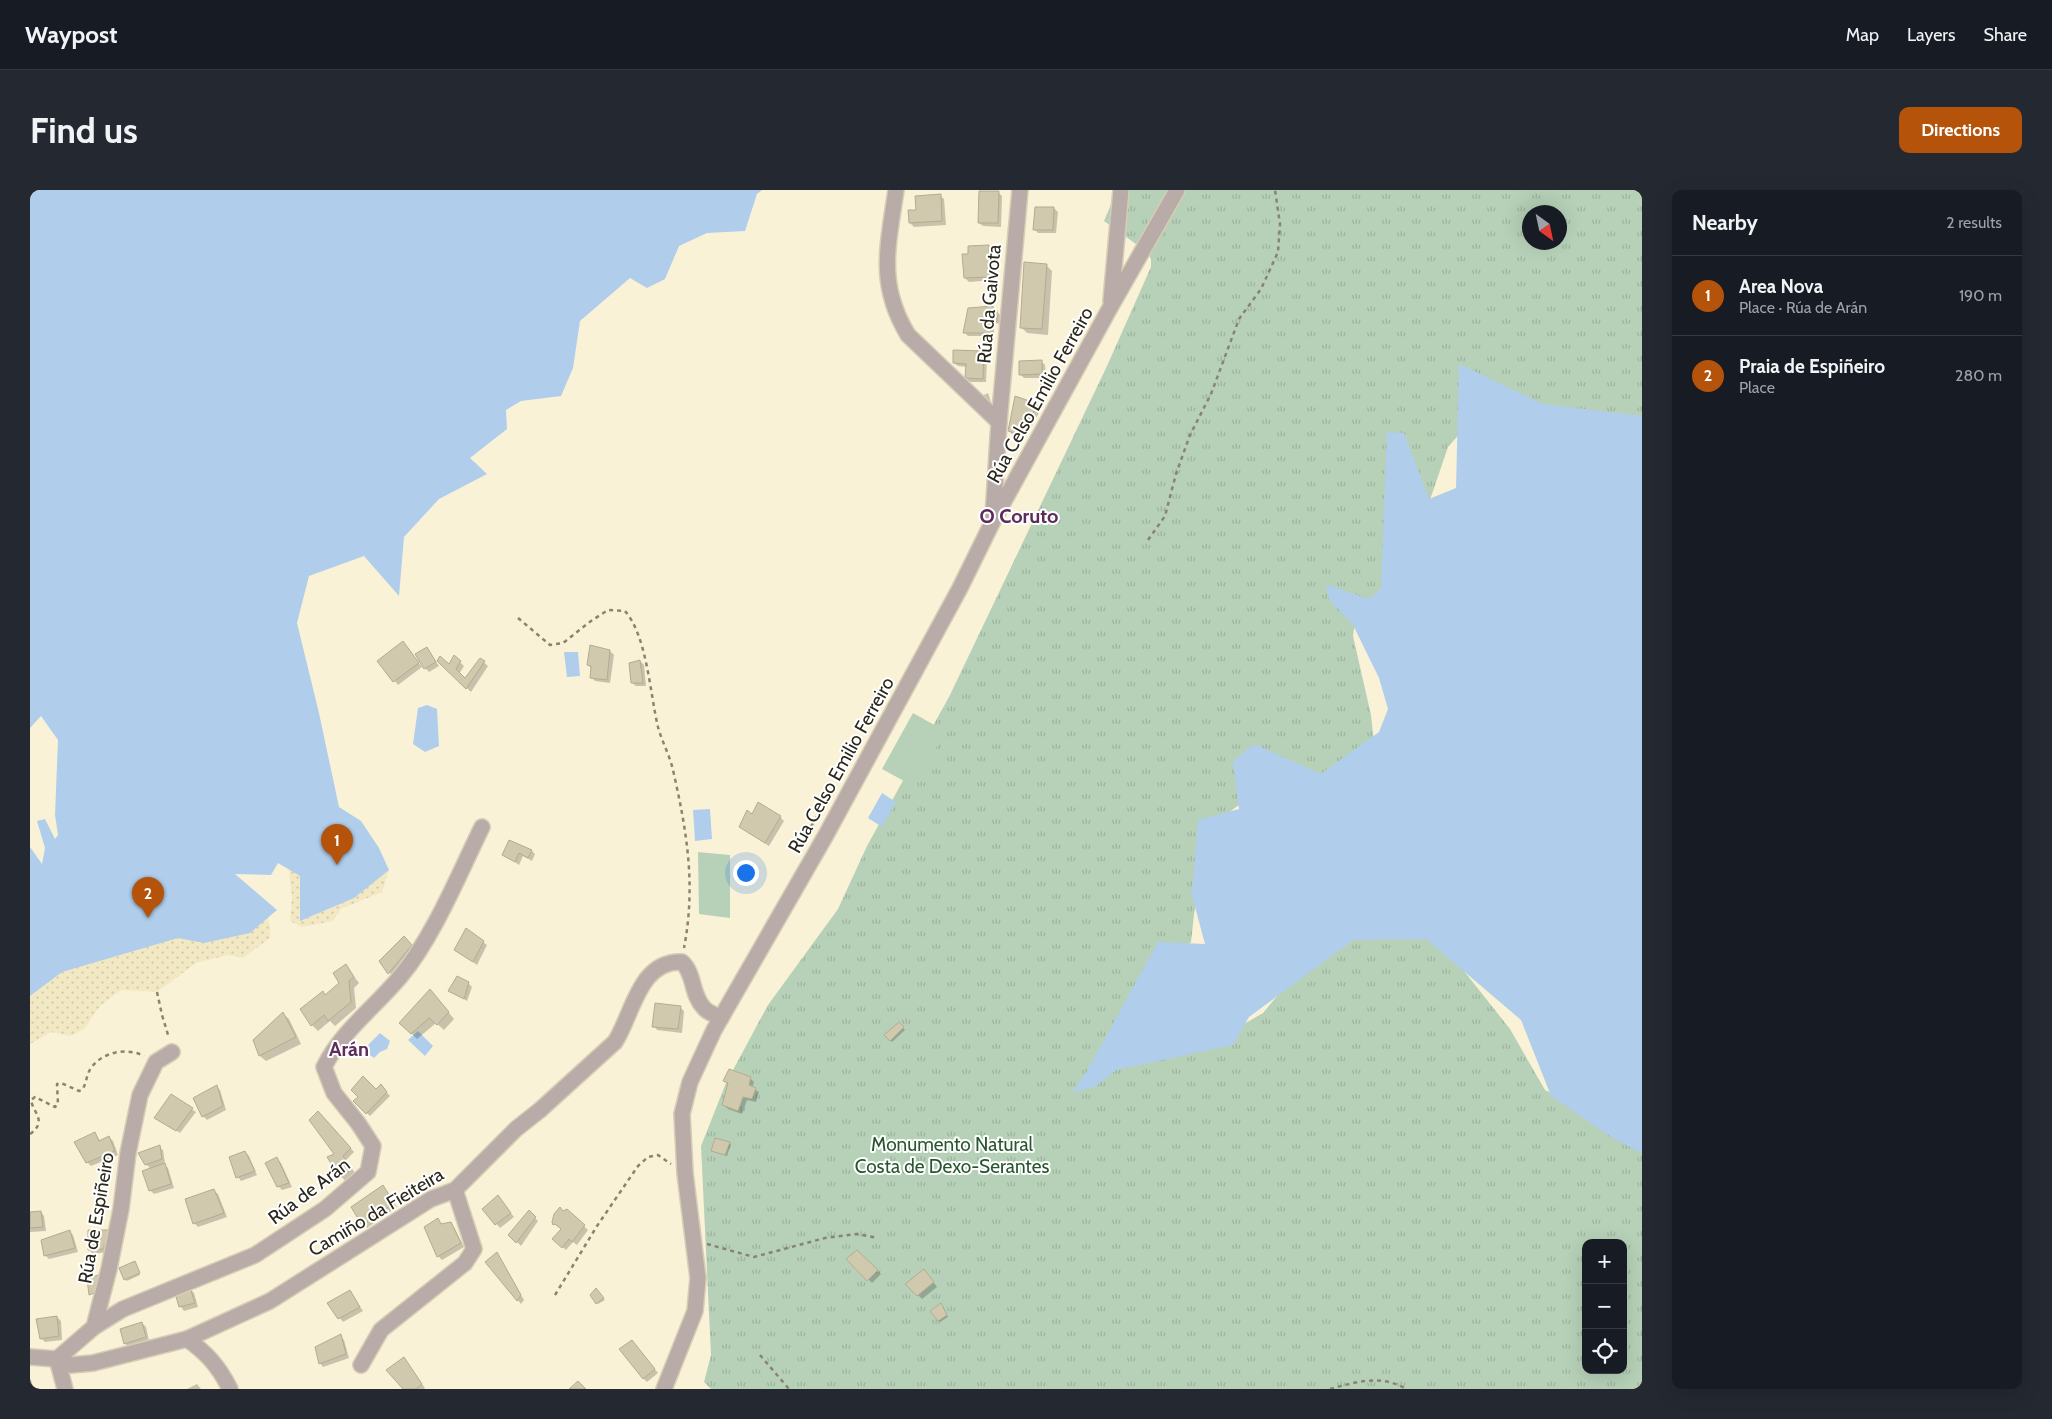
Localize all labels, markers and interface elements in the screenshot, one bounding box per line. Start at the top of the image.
text: Waypost [25,20,117,49]
text: Map [1846,24,1879,46]
text: Layers [1907,24,1956,46]
text: Share [1984,24,2027,46]
button: Directions [1899,107,2022,153]
text: Find us [30,109,138,152]
north arrow [1522,205,1567,250]
text: Nearby [1692,210,1758,235]
text: 2 results [1946,213,2002,232]
street label: Rúa da Gaivota [972,243,1006,365]
text: Area Nova [1739,275,1823,298]
text: 1 [1705,286,1711,305]
text: 190 m [1959,286,2002,305]
text: Place · Rúa de Arán [1739,298,1867,317]
street label: Rúa Celso Emilio Ferreiro [982,303,1098,487]
text: Praia de Espiñeiro [1739,355,1885,378]
text: 2 [1704,366,1712,385]
text: 280 m [1955,366,2002,385]
text: Place [1739,378,1775,397]
district label: O Coruto [980,504,1059,528]
street label: Rúa Celso Emilio Ferreiro [783,673,899,857]
pin: 1 [321,824,353,865]
your location [733,860,759,886]
pin: 2 [132,877,164,918]
district label: Arán [329,1037,369,1061]
park label: Monumento Natural Costa de Dexo-Serantes [855,1133,1049,1178]
street label: Rúa de Espiñeiro [73,1151,119,1285]
street label: Rúa de Arán [264,1153,354,1229]
street label: Camiño da Fieiteira [304,1163,448,1261]
map controls [1582,1239,1627,1374]
button: + [1582,1239,1627,1284]
button: − [1582,1284,1627,1329]
button: locate [1582,1329,1627,1374]

